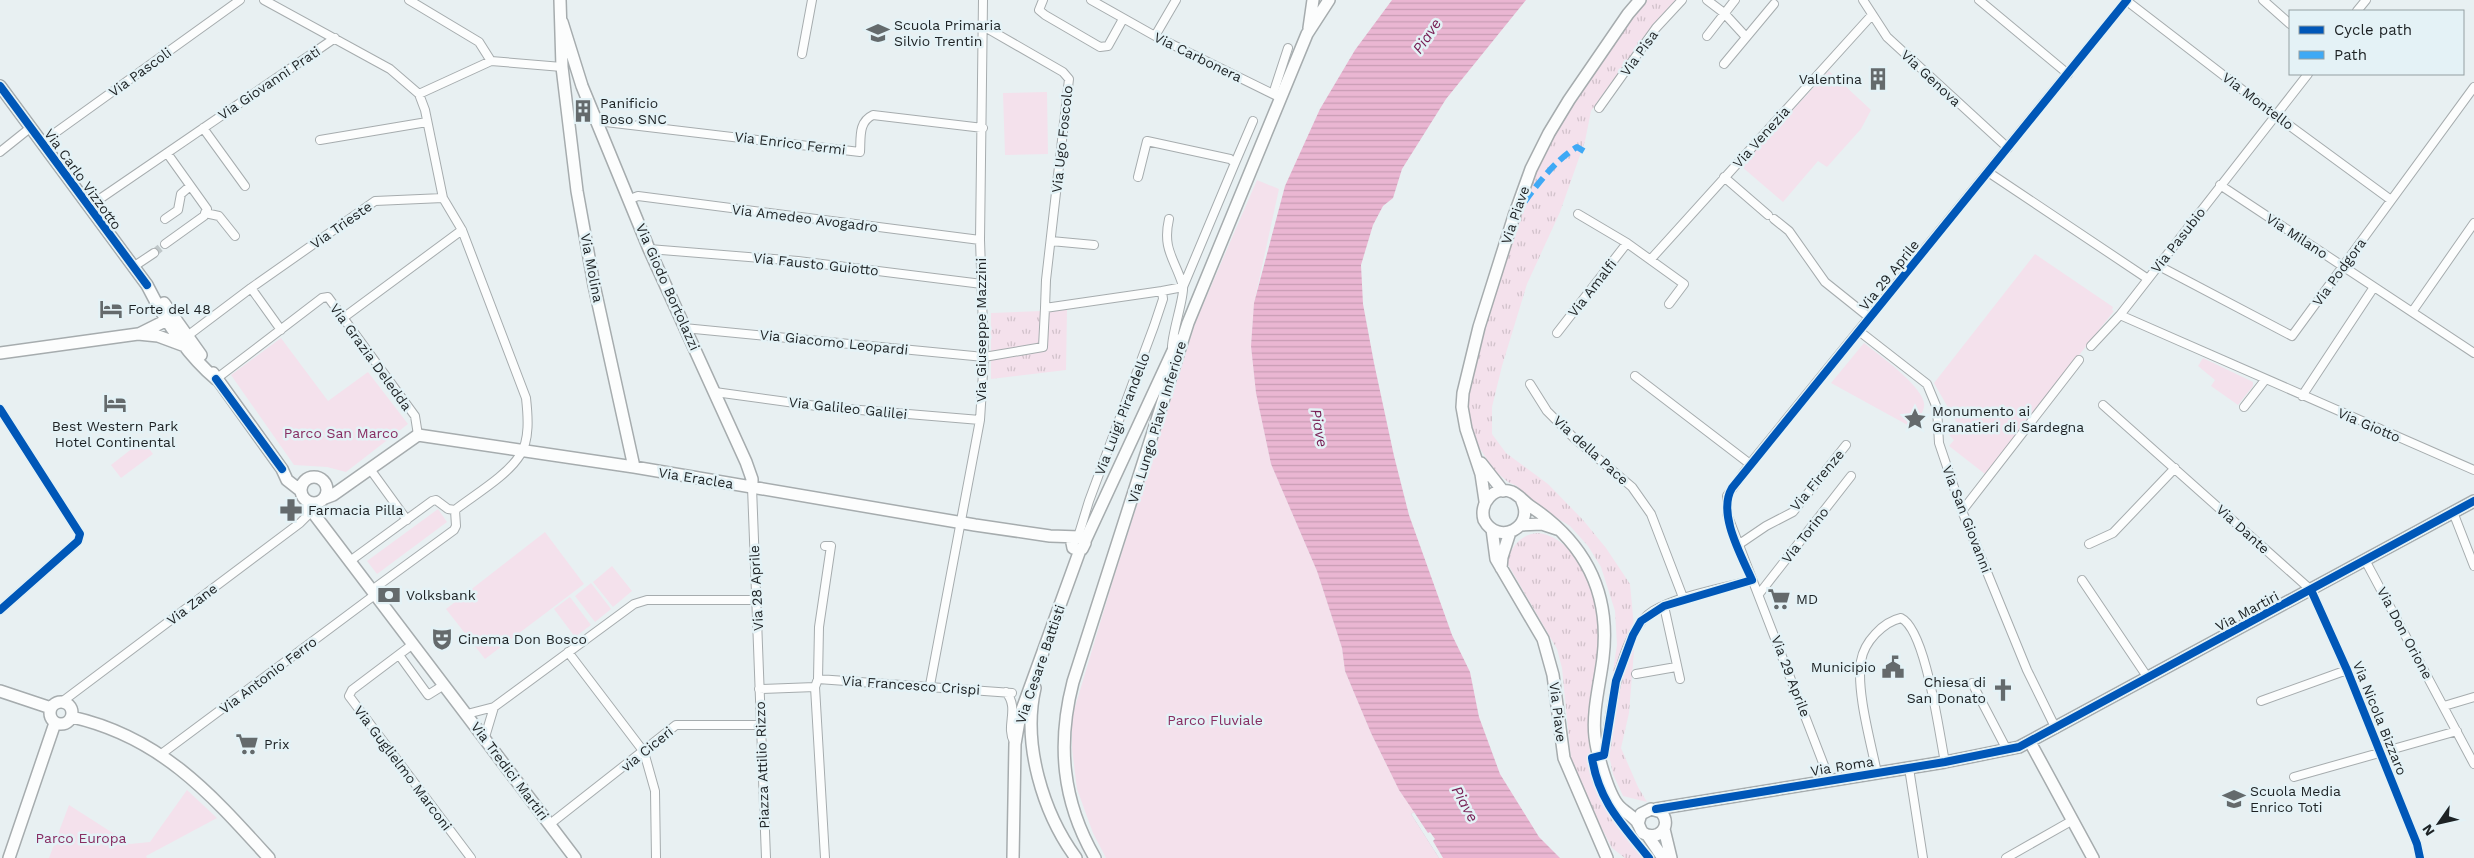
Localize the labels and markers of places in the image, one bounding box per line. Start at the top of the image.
place label: Scuola Primaria Silvio Trentin [894,17,1001,49]
school or university icon: Scuola Primaria Silvio Trentin [865,20,891,46]
building icon: Valentina [1865,66,1891,92]
place label: Valentina [1799,71,1862,87]
place label: Panificio Boso SNC [600,95,667,127]
building icon: Panificio Boso SNC [570,98,596,124]
hotel icon: Forte del 48 [98,296,124,322]
place label: Forte del 48 [128,301,211,317]
hotel icon: Best Western Park Hotel Continental [102,390,128,416]
place label: Monumento ai Granatieri di Sardegna [1932,403,2084,435]
place icon: Monumento ai Granatieri di Sardegna [1902,406,1928,432]
place label: Best Western Park Hotel Continental [52,418,178,450]
pharmacy icon: Farmacia Pilla [278,497,304,523]
place label: Farmacia Pilla [308,502,403,518]
bank icon: Volksbank [376,582,402,608]
supermarket icon: MD [1766,586,1792,612]
place label: Volksbank [406,587,476,603]
place label: MD [1796,591,1818,607]
theatre icon: Cinema Don Bosco [429,626,455,652]
place label: Cinema Don Bosco [458,631,587,647]
public building icon: Municipio [1880,654,1906,680]
place label: Municipio [1811,659,1876,675]
place label: Chiesa di San Donato [1907,674,1986,706]
church icon: Chiesa di San Donato [1990,677,2016,703]
supermarket icon: Prix [234,731,260,757]
place label: Prix [264,736,289,752]
place label: Scuola Media Enrico Toti [2250,783,2341,815]
school or university icon: Scuola Media Enrico Toti [2221,786,2247,812]

